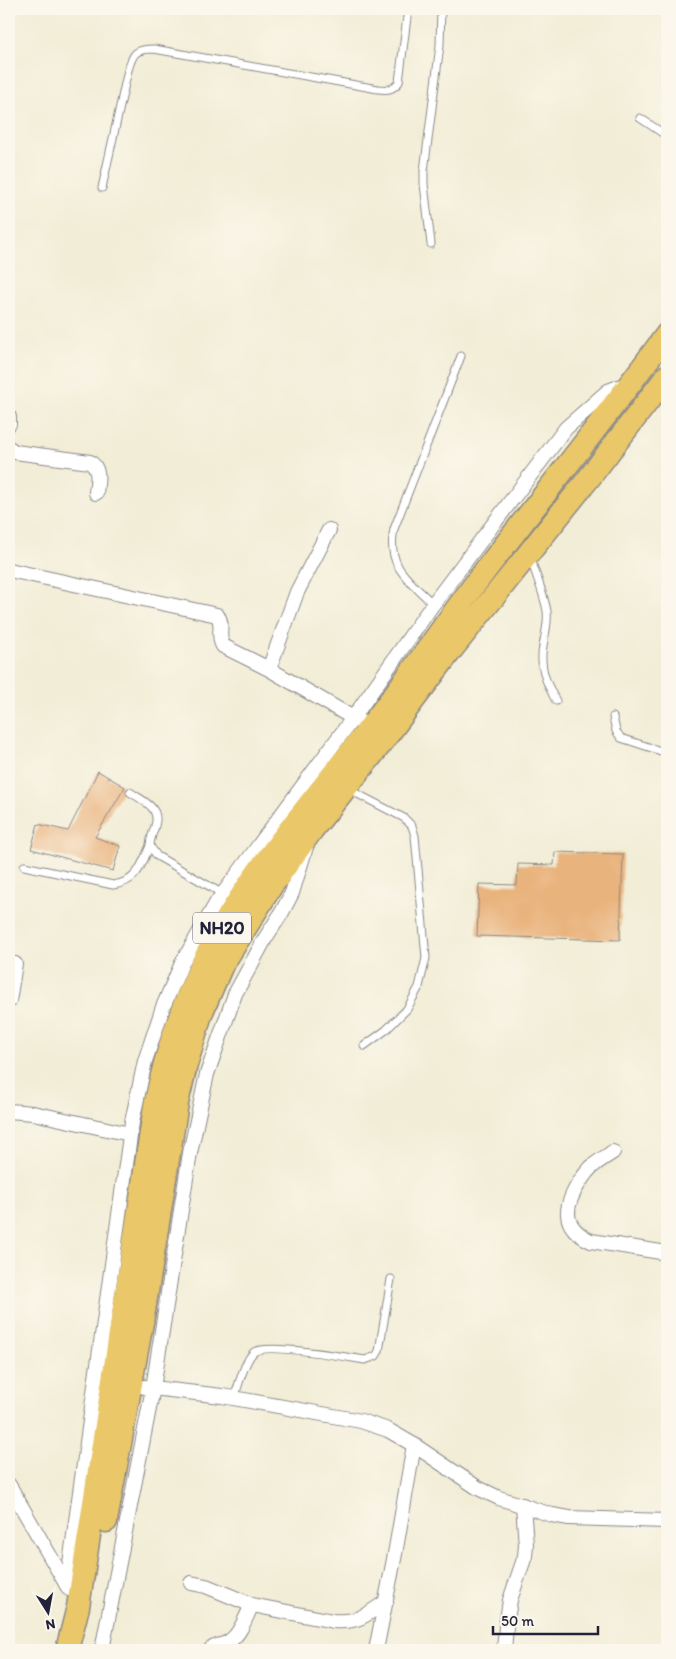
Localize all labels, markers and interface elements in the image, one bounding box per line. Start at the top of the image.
road number: NH20 [193,912,251,944]
north arrow [22,1586,72,1636]
scale bar [493,1604,598,1636]
text: 50 m [501,1612,534,1630]
text: N [44,1615,57,1634]

